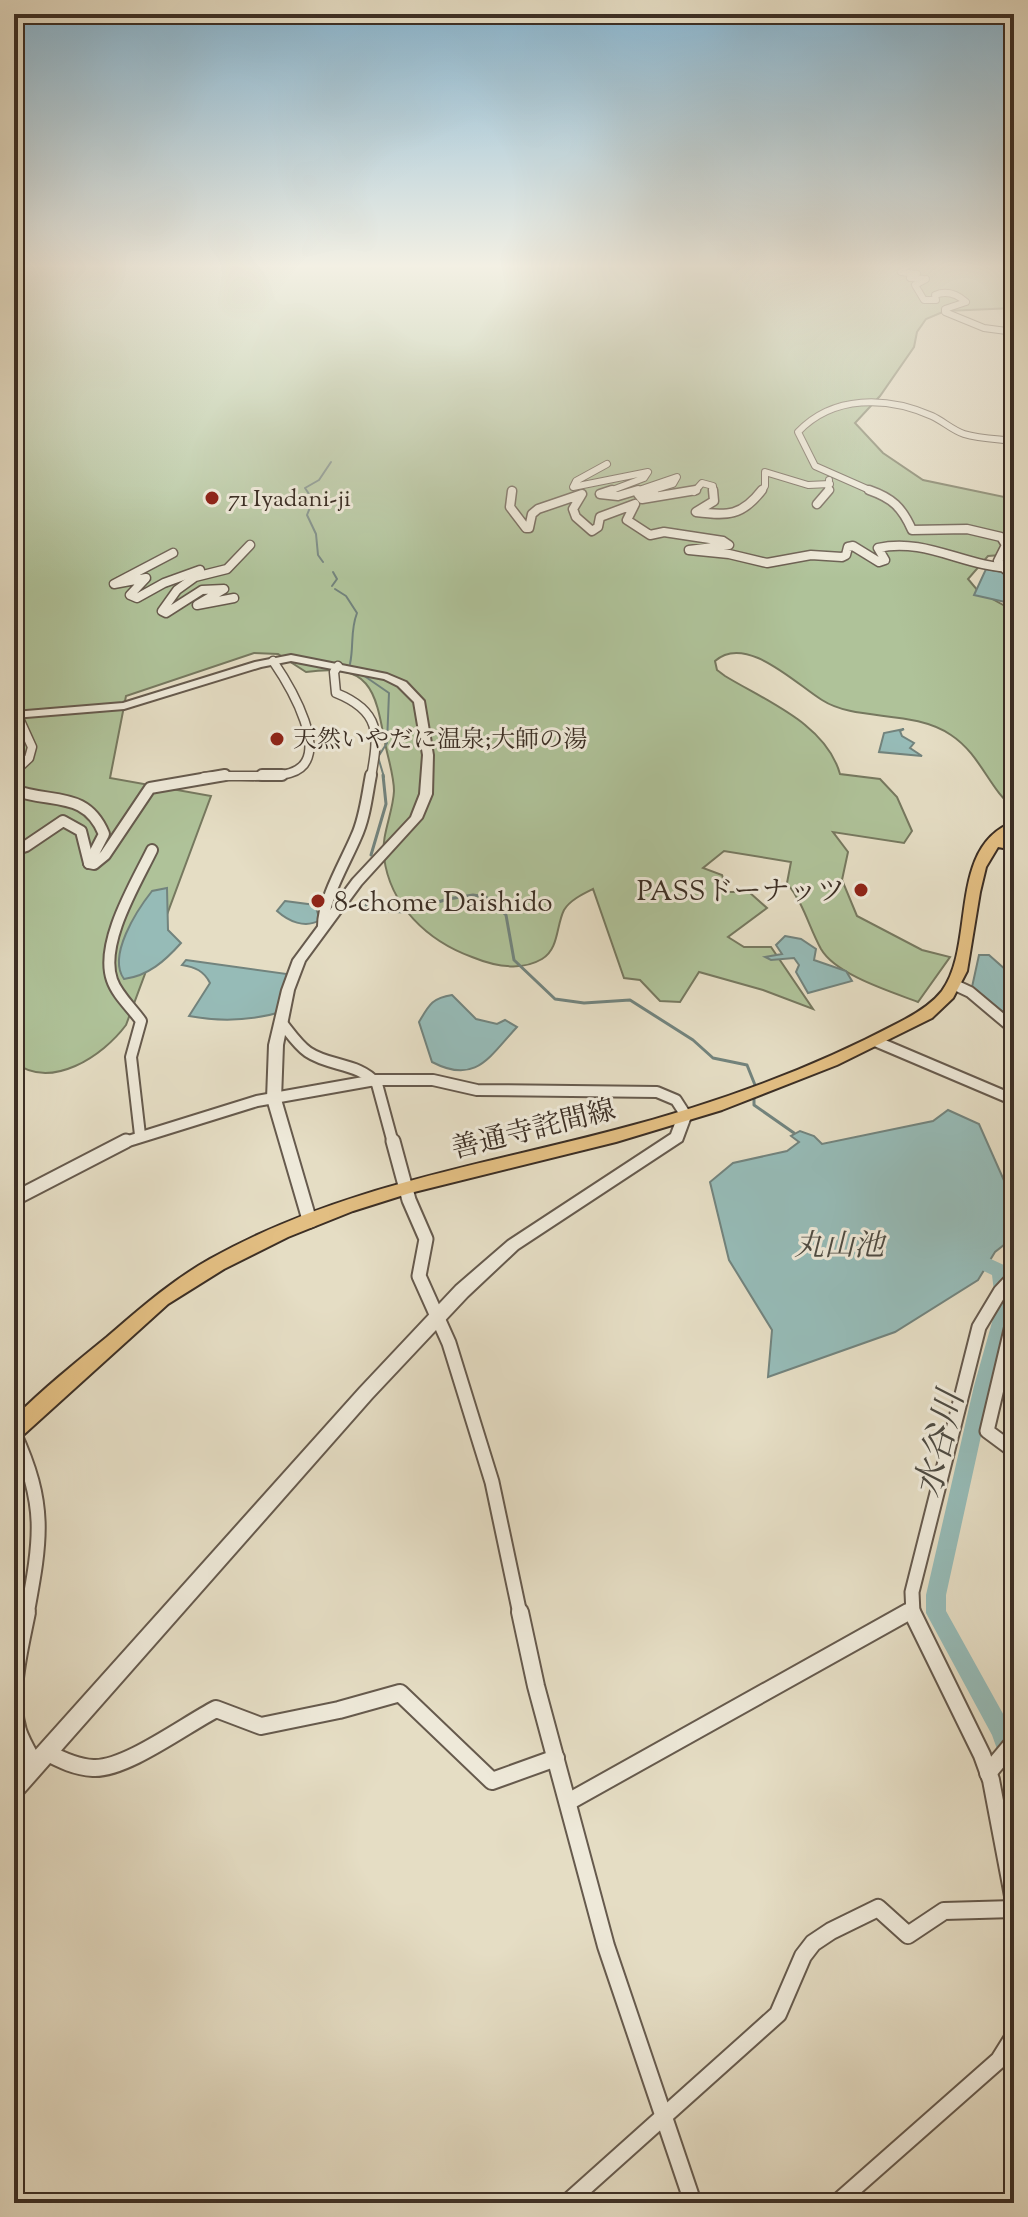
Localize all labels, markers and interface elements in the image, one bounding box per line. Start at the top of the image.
place label: 71 Iyadani-ji [228,483,351,517]
marker: 71 Iyadani-ji [203,489,221,507]
place label: 天然いやだに温泉;大師の湯 [293,724,587,758]
marker: 天然いやだに温泉;大師の湯 [268,730,286,748]
place label: PASSドーナッツ [637,873,845,913]
marker: PASSドーナッツ [852,881,870,899]
place label: 8-chome Daishido [334,884,553,924]
marker: 8-chome Daishido [309,892,327,910]
street label: 善通寺詫間線 [447,1091,620,1171]
water label: 丸山池 [794,1226,887,1269]
water label: 水谷川 [904,1383,980,1503]

